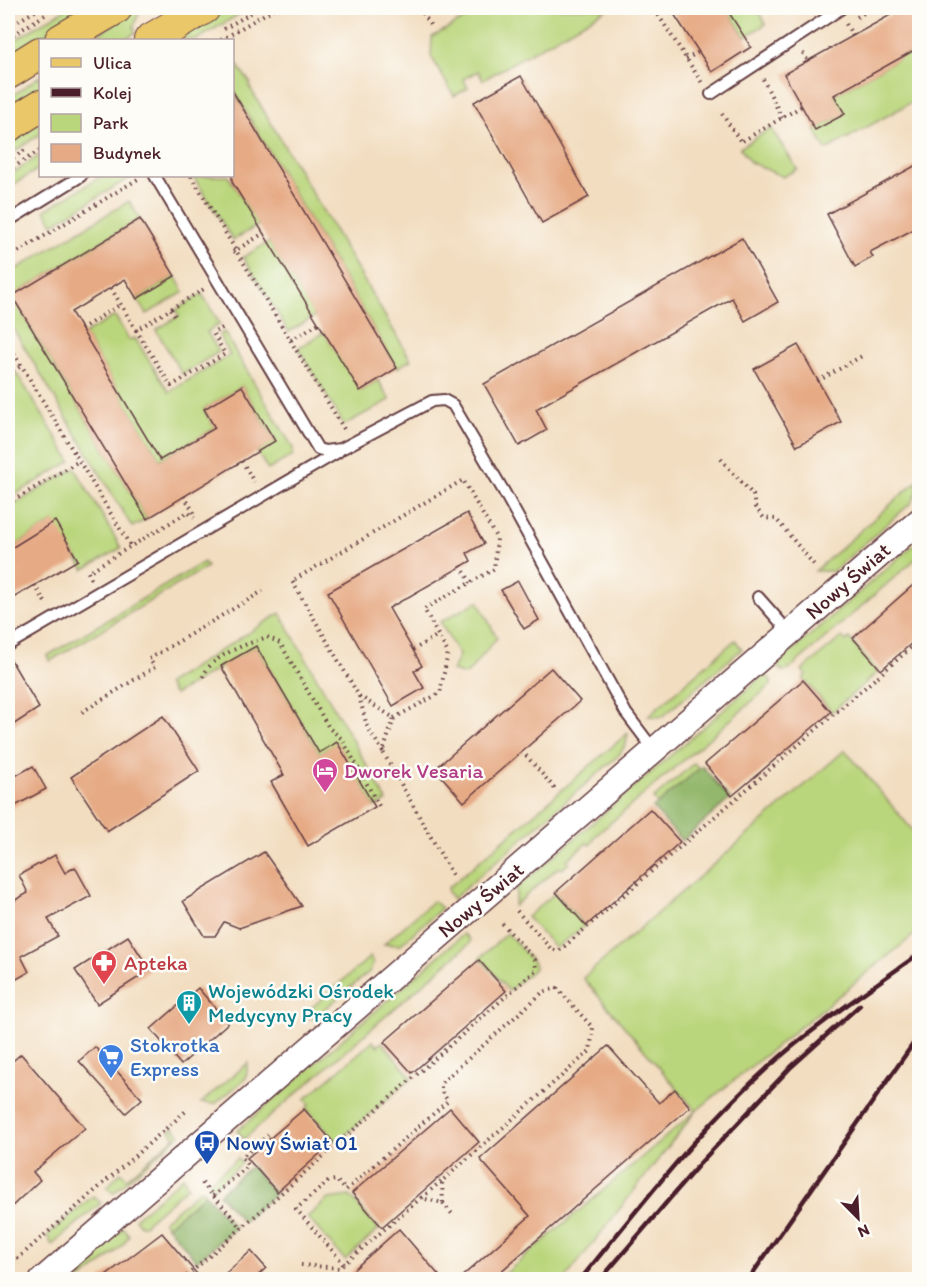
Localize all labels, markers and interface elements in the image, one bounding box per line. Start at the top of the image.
legend [39,39,234,177]
text: Ulica [93,52,132,74]
text: Kolej [93,82,132,104]
text: Park [93,112,128,134]
text: Budynek [93,142,162,164]
street label: Nowy Świat [800,537,895,624]
hotel icon: Dworek Vesaria [310,756,340,794]
place label: Dworek Vesaria [344,758,483,783]
street label: Nowy Świat [433,857,529,943]
pharmacy icon: Apteka [89,948,119,986]
place label: Apteka [124,950,188,975]
place label: Wojewódzki Ośrodek Medycyny Pracy [208,978,394,1027]
building icon: Wojewódzki Ośrodek Medycyny Pracy [174,988,204,1026]
place label: Stokrotka Express [130,1032,220,1081]
supermarket icon: Stokrotka Express [96,1042,126,1080]
bus stop icon: Nowy Świat 01 [192,1128,222,1166]
place label: Nowy Świat 01 [226,1130,358,1155]
north arrow [828,1188,888,1248]
text: N [855,1220,873,1242]

